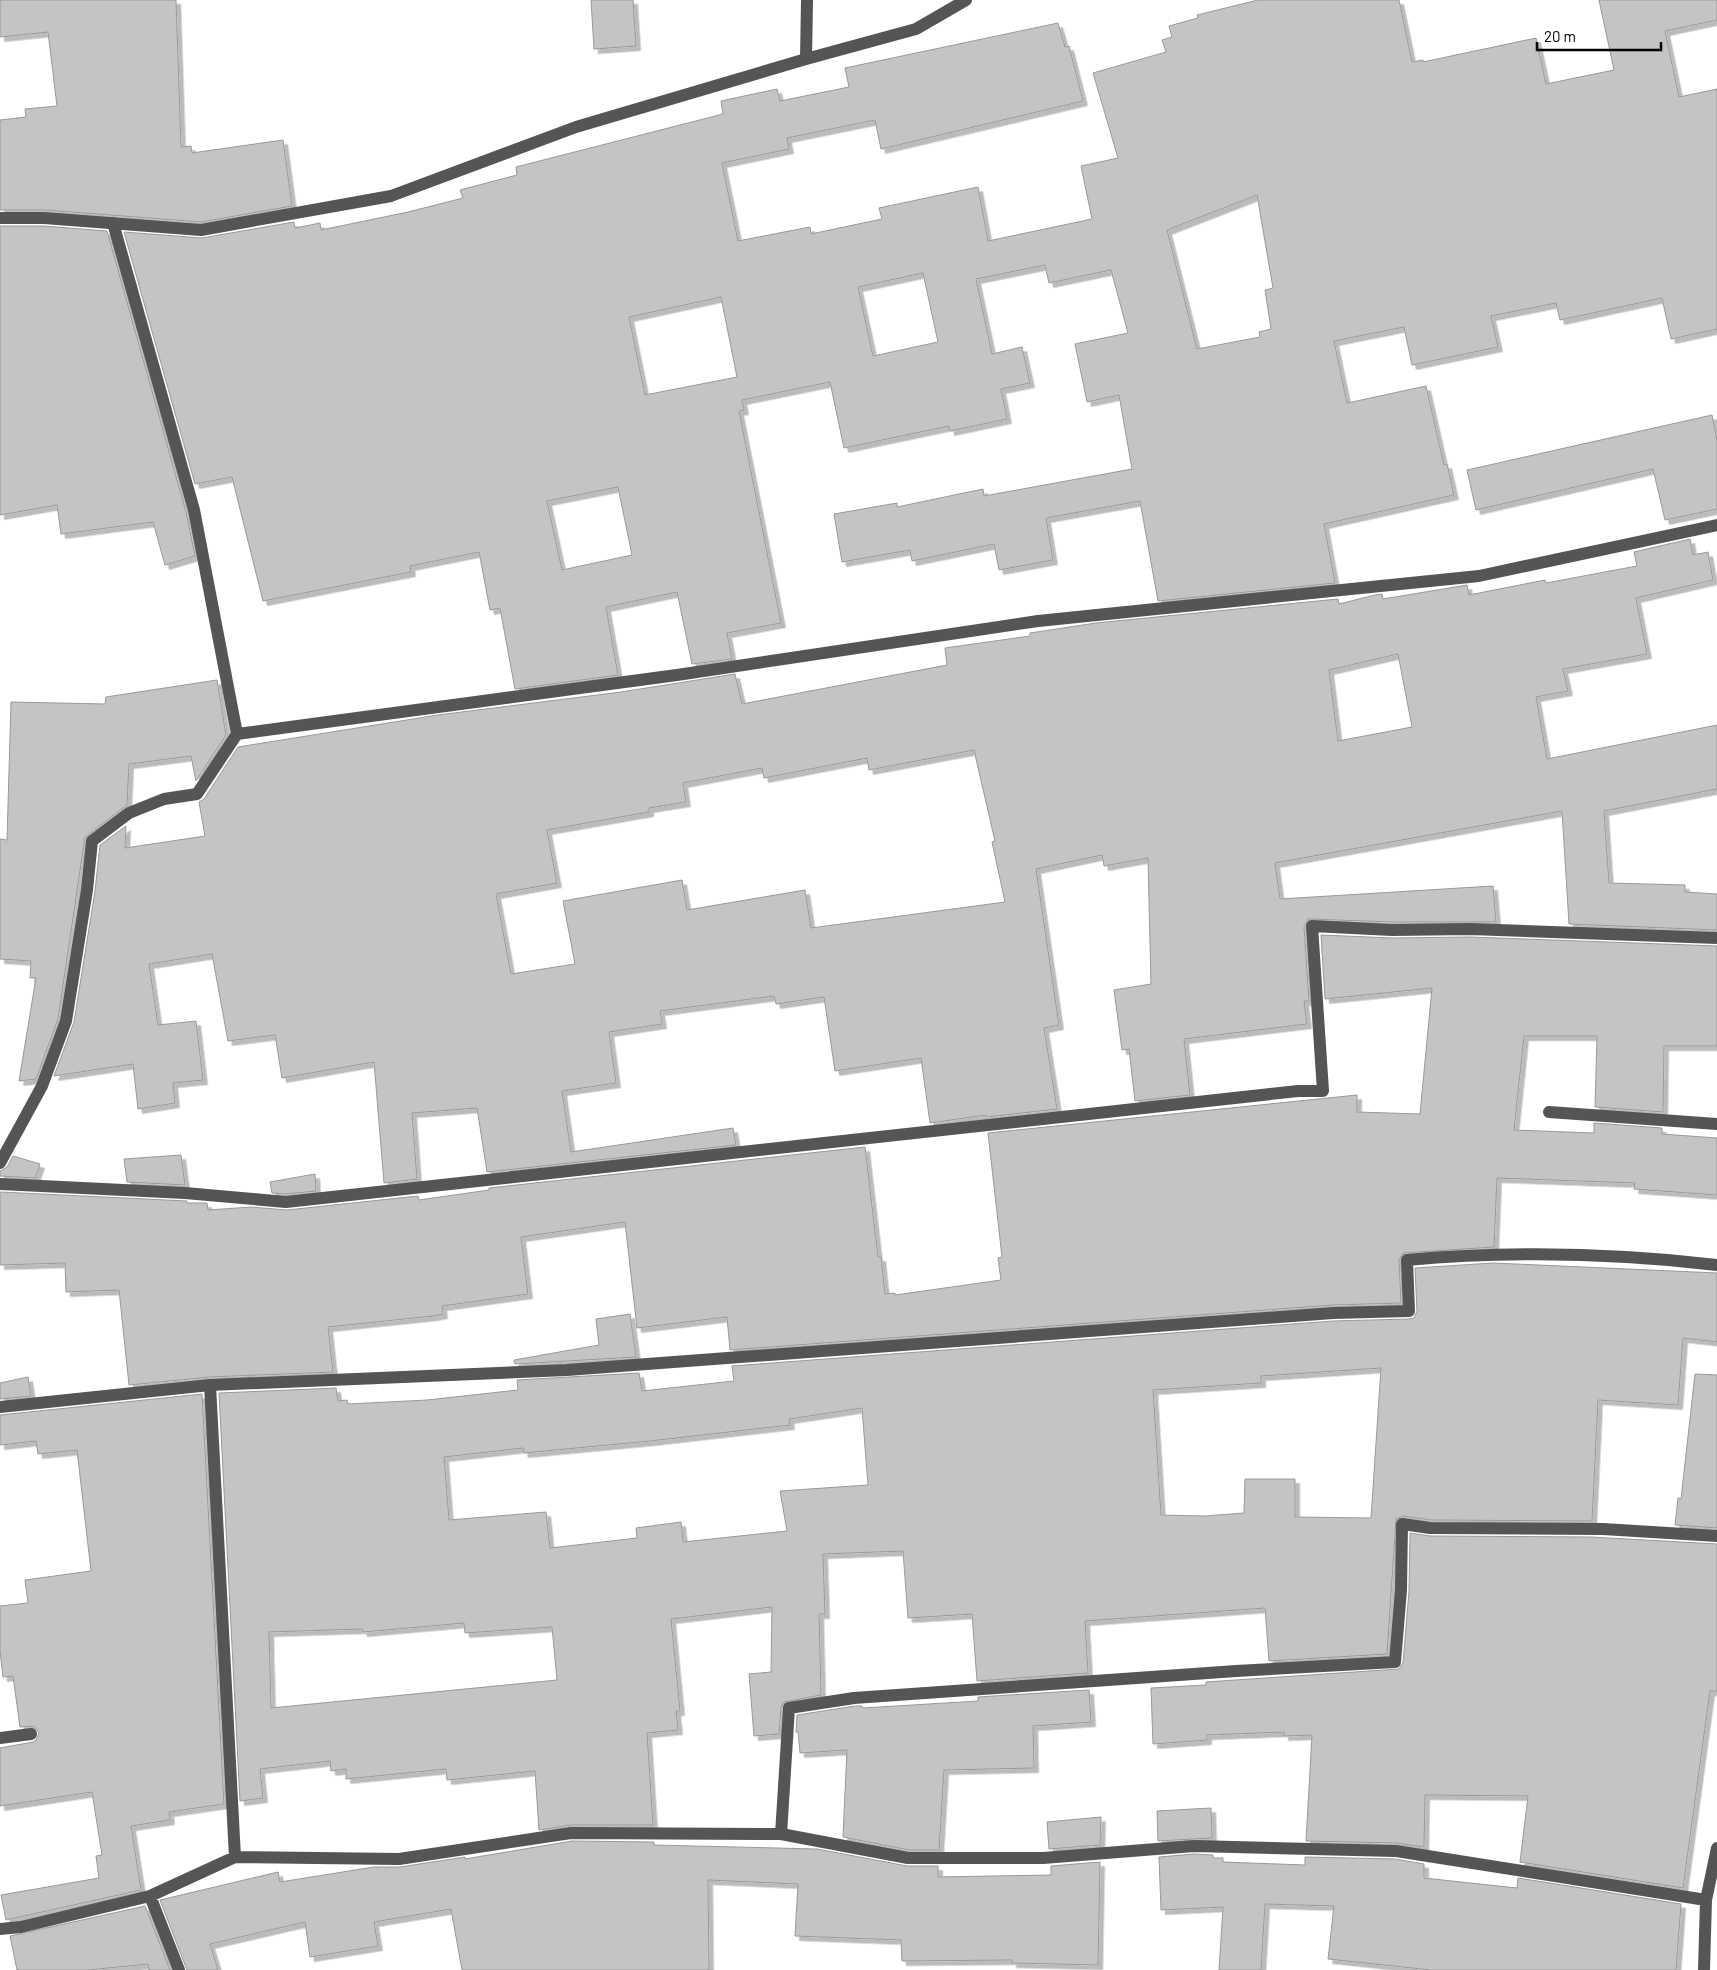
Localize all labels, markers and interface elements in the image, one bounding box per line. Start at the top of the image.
scale bar [1537,20,1661,52]
text: 20 m [1544,27,1576,45]

